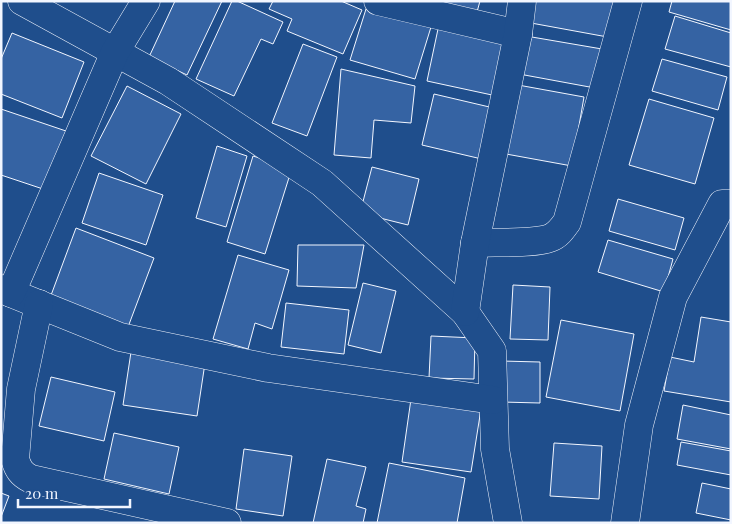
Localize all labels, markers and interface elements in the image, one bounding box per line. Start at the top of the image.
scale bar [18,476,130,508]
text: 20 m [25,483,59,503]

